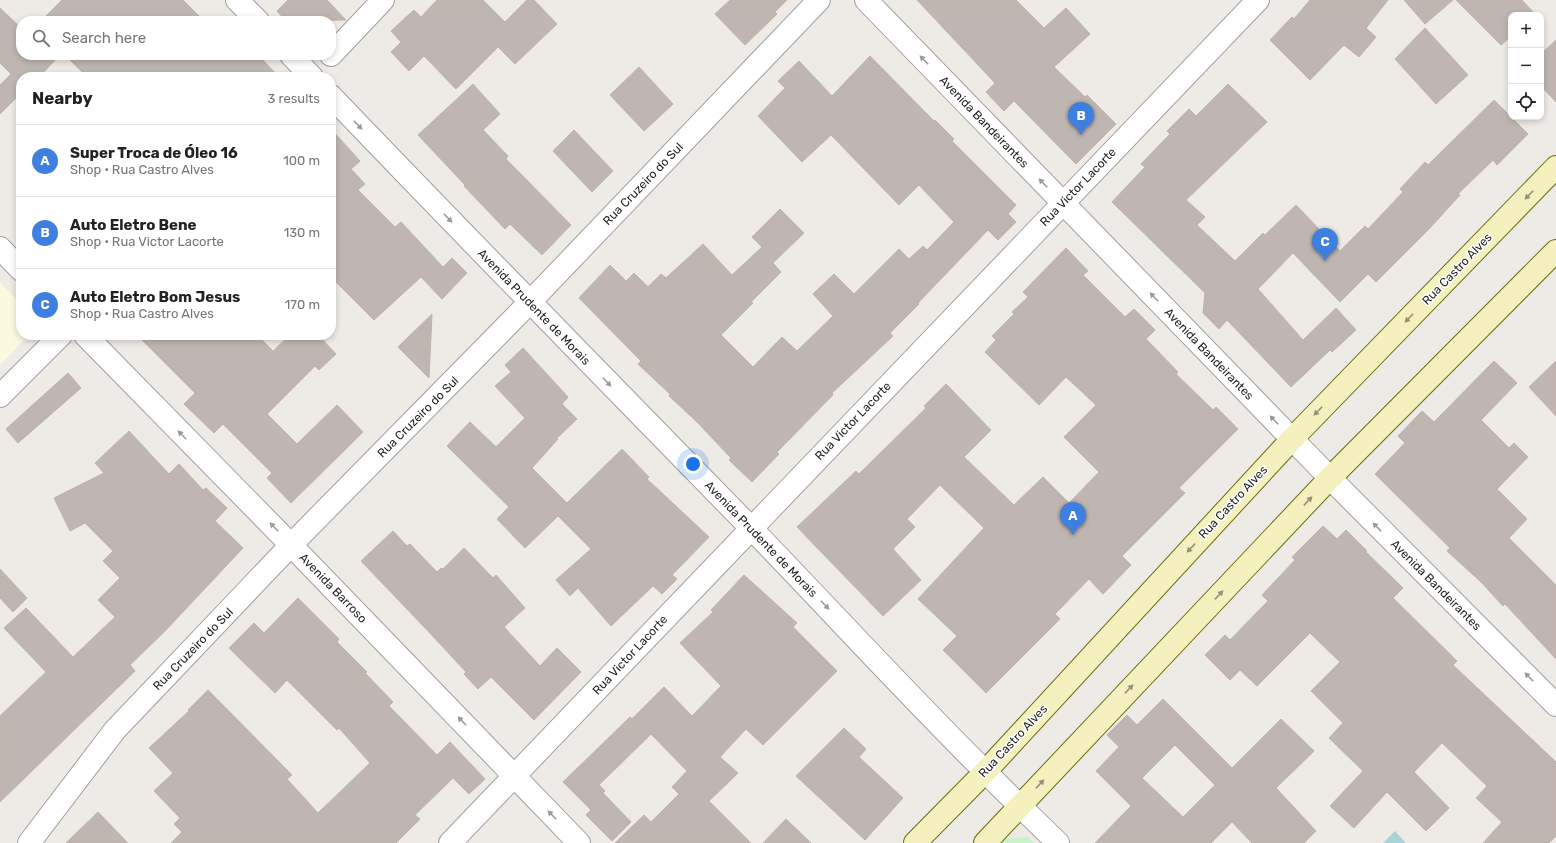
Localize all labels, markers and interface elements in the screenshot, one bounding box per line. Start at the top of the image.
map controls [1508,12,1544,120]
button: + [1508,12,1544,48]
search box [16,16,336,60]
icon: search [30,27,52,49]
text: Search here [62,29,146,47]
button: − [1508,48,1544,84]
one-way arrow [919,55,929,65]
street label: Avenida Bandeirantes [937,73,1031,171]
button: locate [1508,84,1544,120]
text: Nearby [32,88,93,108]
text: 3 results [268,91,320,106]
pin: B [1068,102,1094,135]
one-way arrow [353,120,363,130]
street label: Rua Cruzeiro do Sul [600,140,686,228]
text: Super Troca de Óleo 16 [70,144,238,162]
street label: Rua Victor Lacorte [1037,145,1119,229]
text: A [40,153,50,168]
text: 100 m [283,153,320,168]
text: Shop · Rua Castro Alves [70,162,214,177]
one-way arrow [1038,178,1048,188]
one-way arrow [1524,190,1534,200]
one-way arrow [443,213,453,223]
text: Auto Eletro Bene [70,216,197,234]
text: B [40,225,50,240]
text: 130 m [284,225,320,240]
pin: C [1312,228,1338,261]
street label: Rua Castro Alves [1419,230,1495,308]
text: Shop · Rua Victor Lacorte [70,234,224,249]
street label: Avenida Prudente de Morais [475,246,593,368]
text: Auto Eletro Bom Jesus [70,288,240,306]
one-way arrow [1149,292,1158,302]
text: C [40,297,50,312]
text: 170 m [285,297,320,312]
street label: Avenida Bandeirantes [1162,305,1256,403]
text: Shop · Rua Castro Alves [70,306,214,321]
one-way arrow [1404,313,1414,323]
street label: Rua Cruzeiro do Sul [375,373,462,460]
one-way arrow [602,377,612,387]
street label: Rua Victor Lacorte [812,379,894,463]
one-way arrow [1313,406,1323,416]
one-way arrow [1269,415,1279,425]
one-way arrow [178,430,187,440]
your location [683,454,703,474]
street label: Rua Castro Alves [1196,463,1270,541]
street label: Avenida Prudente de Morais [702,478,820,600]
one-way arrow [1303,496,1313,506]
pin: A [1060,502,1086,535]
one-way arrow [269,522,278,532]
one-way arrow [1372,522,1382,531]
street label: Avenida Bandeirantes [1388,537,1484,633]
one-way arrow [1187,542,1196,553]
street label: Avenida Barroso [296,550,370,626]
one-way arrow [1214,590,1224,600]
one-way arrow [820,600,829,610]
street label: Rua Cruzeiro do Sul [150,605,236,693]
street label: Rua Victor Lacorte [590,612,671,698]
one-way arrow [1524,672,1534,682]
one-way arrow [1125,684,1134,695]
street label: Rua Castro Alves [976,702,1050,780]
one-way arrow [457,716,467,726]
one-way arrow [1035,779,1045,789]
one-way arrow [547,810,557,820]

